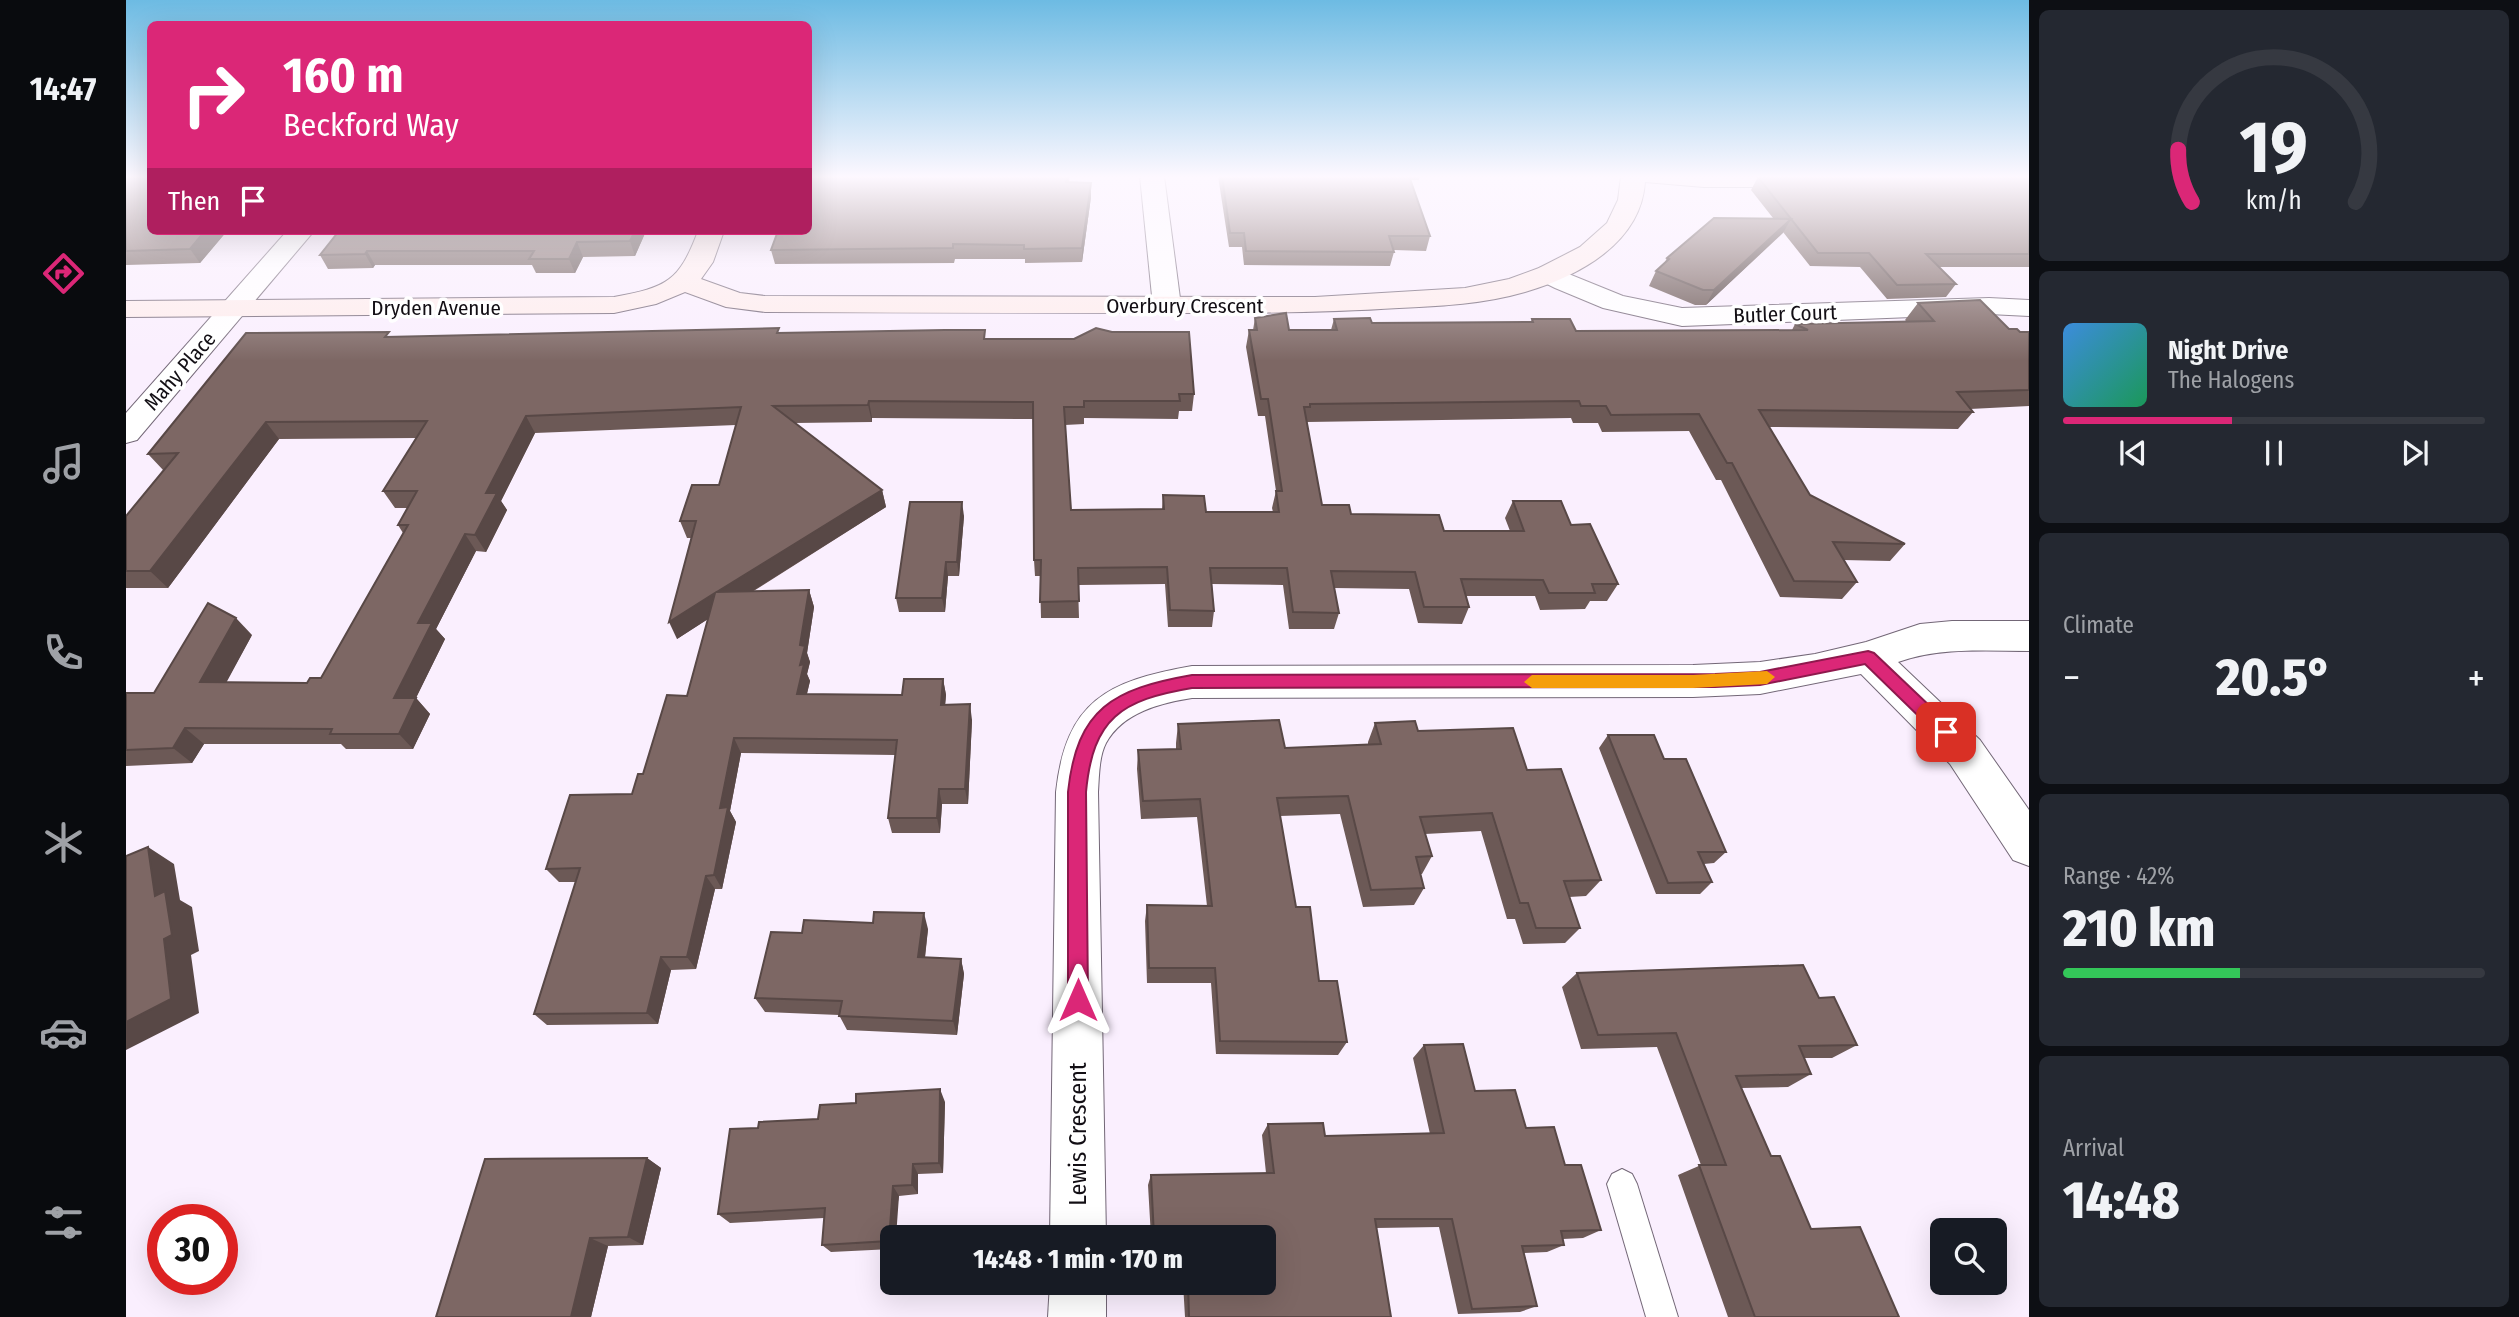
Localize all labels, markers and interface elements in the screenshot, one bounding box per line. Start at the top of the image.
text: 160 m [283,46,404,105]
icon: right [168,49,259,140]
text: 14:47 [30,70,96,108]
text: 19 [2240,104,2308,191]
text: Beckford Way [283,106,459,144]
icon: arrive [234,182,272,220]
text: Then [168,186,220,217]
text: km/h [2246,186,2302,216]
icon: directions [39,249,88,298]
street label: Overbury Crescent [1106,293,1264,319]
street label: Dryden Avenue [371,295,501,321]
street label: Butler Court [1733,299,1837,329]
street label: Mahy Place [139,326,221,416]
text: Night Drive [2168,335,2288,366]
text: The Halogens [2168,366,2294,394]
icon: previous [2114,434,2152,472]
icon: pause [2255,434,2293,472]
icon: next [2396,434,2434,472]
icon: music [39,439,88,488]
text: Climate [2063,611,2134,639]
icon: phone [39,628,88,677]
text: 20.5° [2216,646,2332,709]
text: − [2063,655,2080,701]
text: + [2468,655,2485,701]
pin [1916,702,1976,762]
icon: arrive [1927,713,1965,751]
icon: climate [39,818,88,867]
text: Range · 42% [2063,862,2174,890]
text: 210 km [2063,897,2215,960]
position arrow [1041,963,1115,1037]
icon: car [39,1008,88,1057]
street label: Lewis Crescent [1064,1062,1092,1206]
text: Arrival [2063,1134,2124,1162]
text: 14:48 [2063,1169,2180,1232]
icon: filters [39,1198,88,1247]
speed limit sign: 30 [147,1204,238,1295]
map controls [1930,1218,2007,1295]
button: search [1930,1218,2007,1295]
text: 14:48 · 1 min · 170 m [973,1244,1183,1275]

